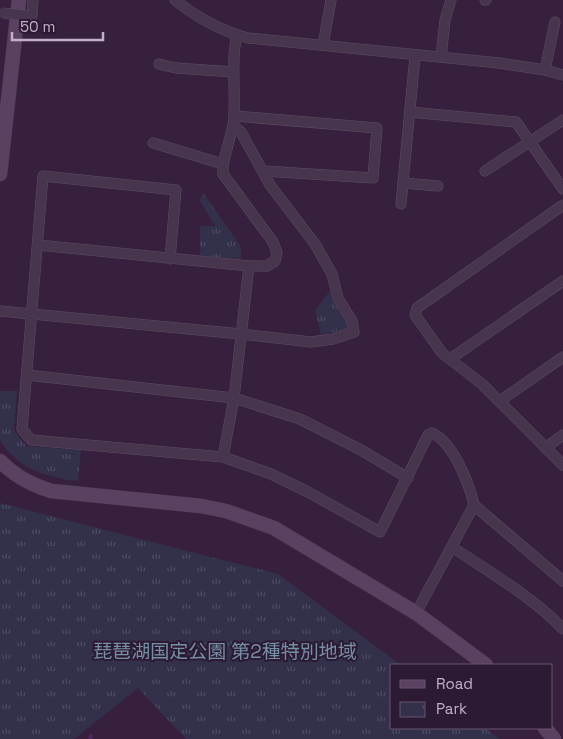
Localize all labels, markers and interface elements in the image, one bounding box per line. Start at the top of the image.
scale bar [12,10,104,42]
text: 50 m [20,17,55,36]
park label: 琵琶湖国定公園 第2種特別地域 [93,639,357,664]
legend [390,664,553,729]
text: Road [436,674,473,693]
text: Park [436,699,467,718]

